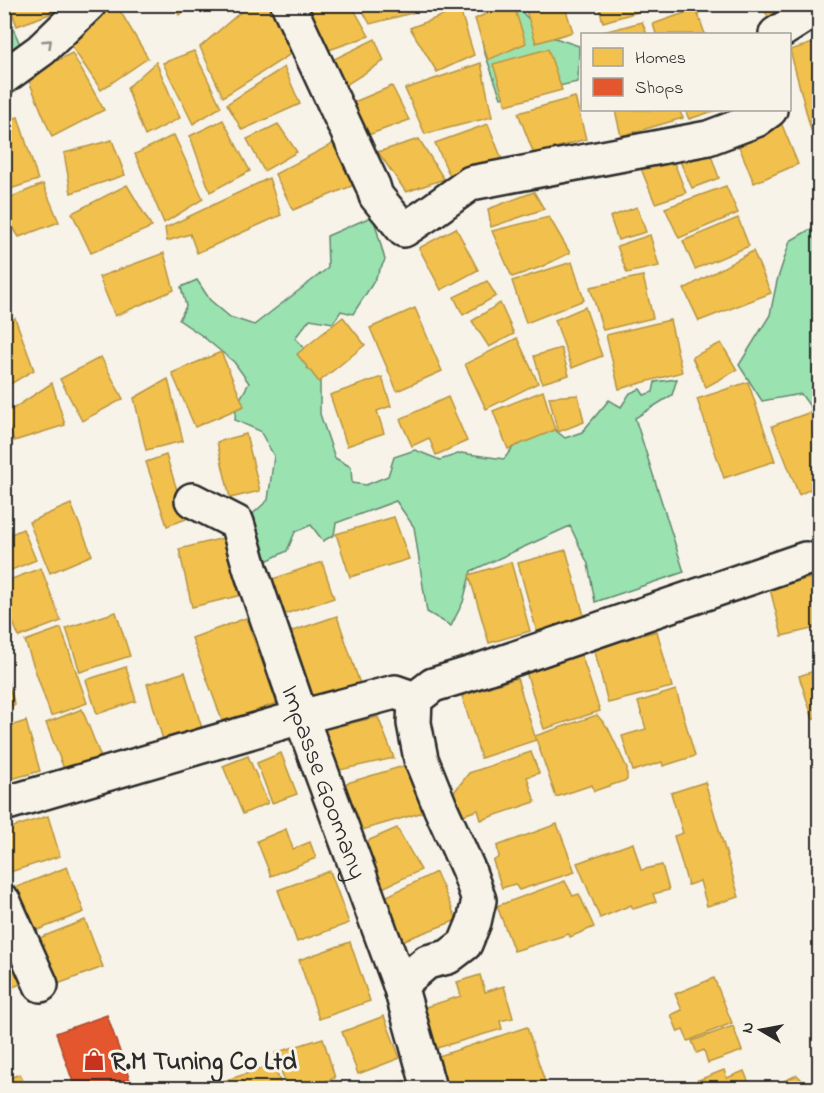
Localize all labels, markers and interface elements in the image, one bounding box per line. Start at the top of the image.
legend [581,33,791,111]
one-way arrow [42,39,52,50]
text: Homes [635,46,686,72]
text: Shops [635,76,683,102]
street label: Impasse Goomany [270,681,375,885]
north arrow [731,1000,791,1060]
text: N [735,1020,761,1035]
place label: R.M Tuning Co Ltd [111,1044,297,1083]
shop icon: R.M Tuning Co Ltd [82,1048,106,1072]

